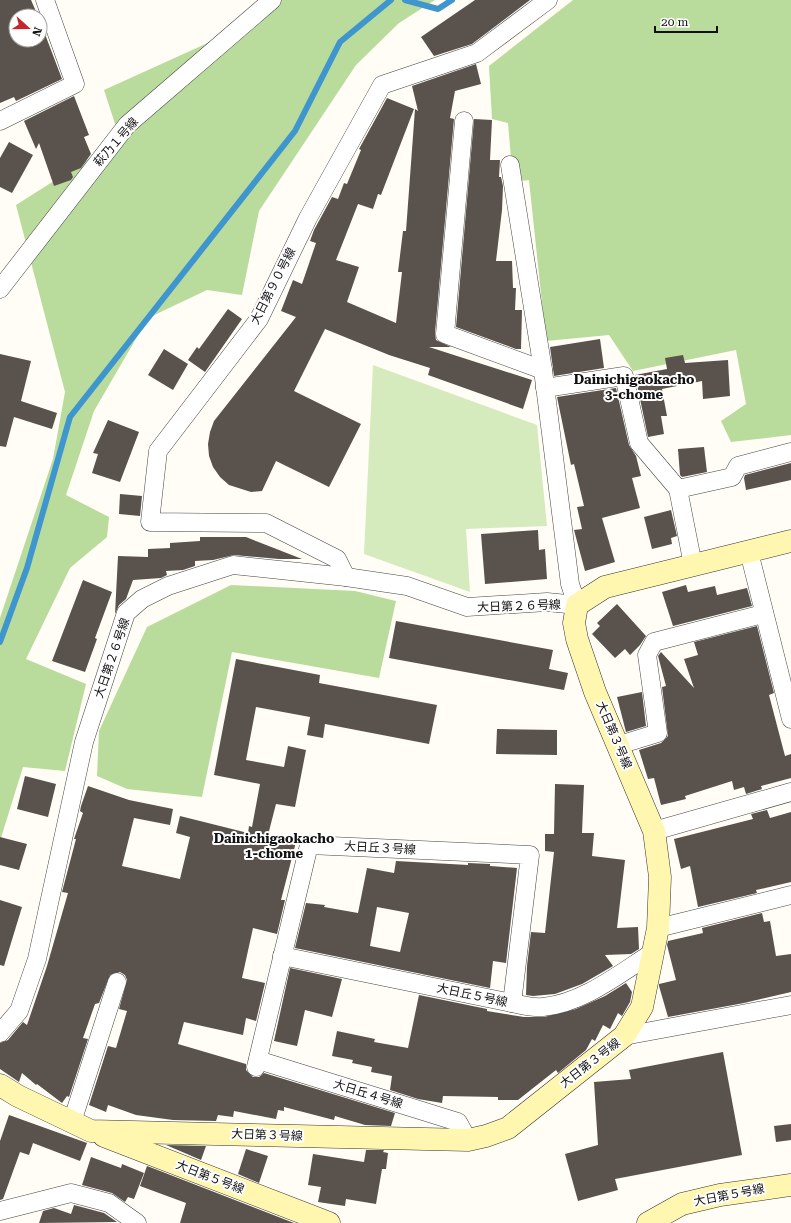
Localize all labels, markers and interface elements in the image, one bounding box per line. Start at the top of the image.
north arrow [8,8,48,48]
scale bar [655,8,717,34]
text: 20 m [661,15,688,29]
text: N [29,25,44,38]
street label: 萩乃１号線 [91,115,141,169]
street label: 大日第９０号線 [248,245,298,327]
district label: Dainichigaokacho 3-chome [574,372,694,402]
street label: 大日第２６号線 [477,598,561,614]
street label: 大日第２６号線 [92,616,132,700]
street label: 大日第３号線 [593,699,635,771]
district label: Dainichigaokacho 1-chome [214,831,334,861]
street label: 大日丘３号線 [344,839,416,857]
street label: 大日丘５号線 [435,981,509,1009]
street label: 大日第３号線 [557,1035,623,1091]
street label: 大日丘４号線 [332,1077,404,1111]
street label: 大日第３号線 [231,1127,303,1143]
street label: 大日第５号線 [174,1158,246,1196]
street label: 大日第５号線 [692,1181,766,1209]

